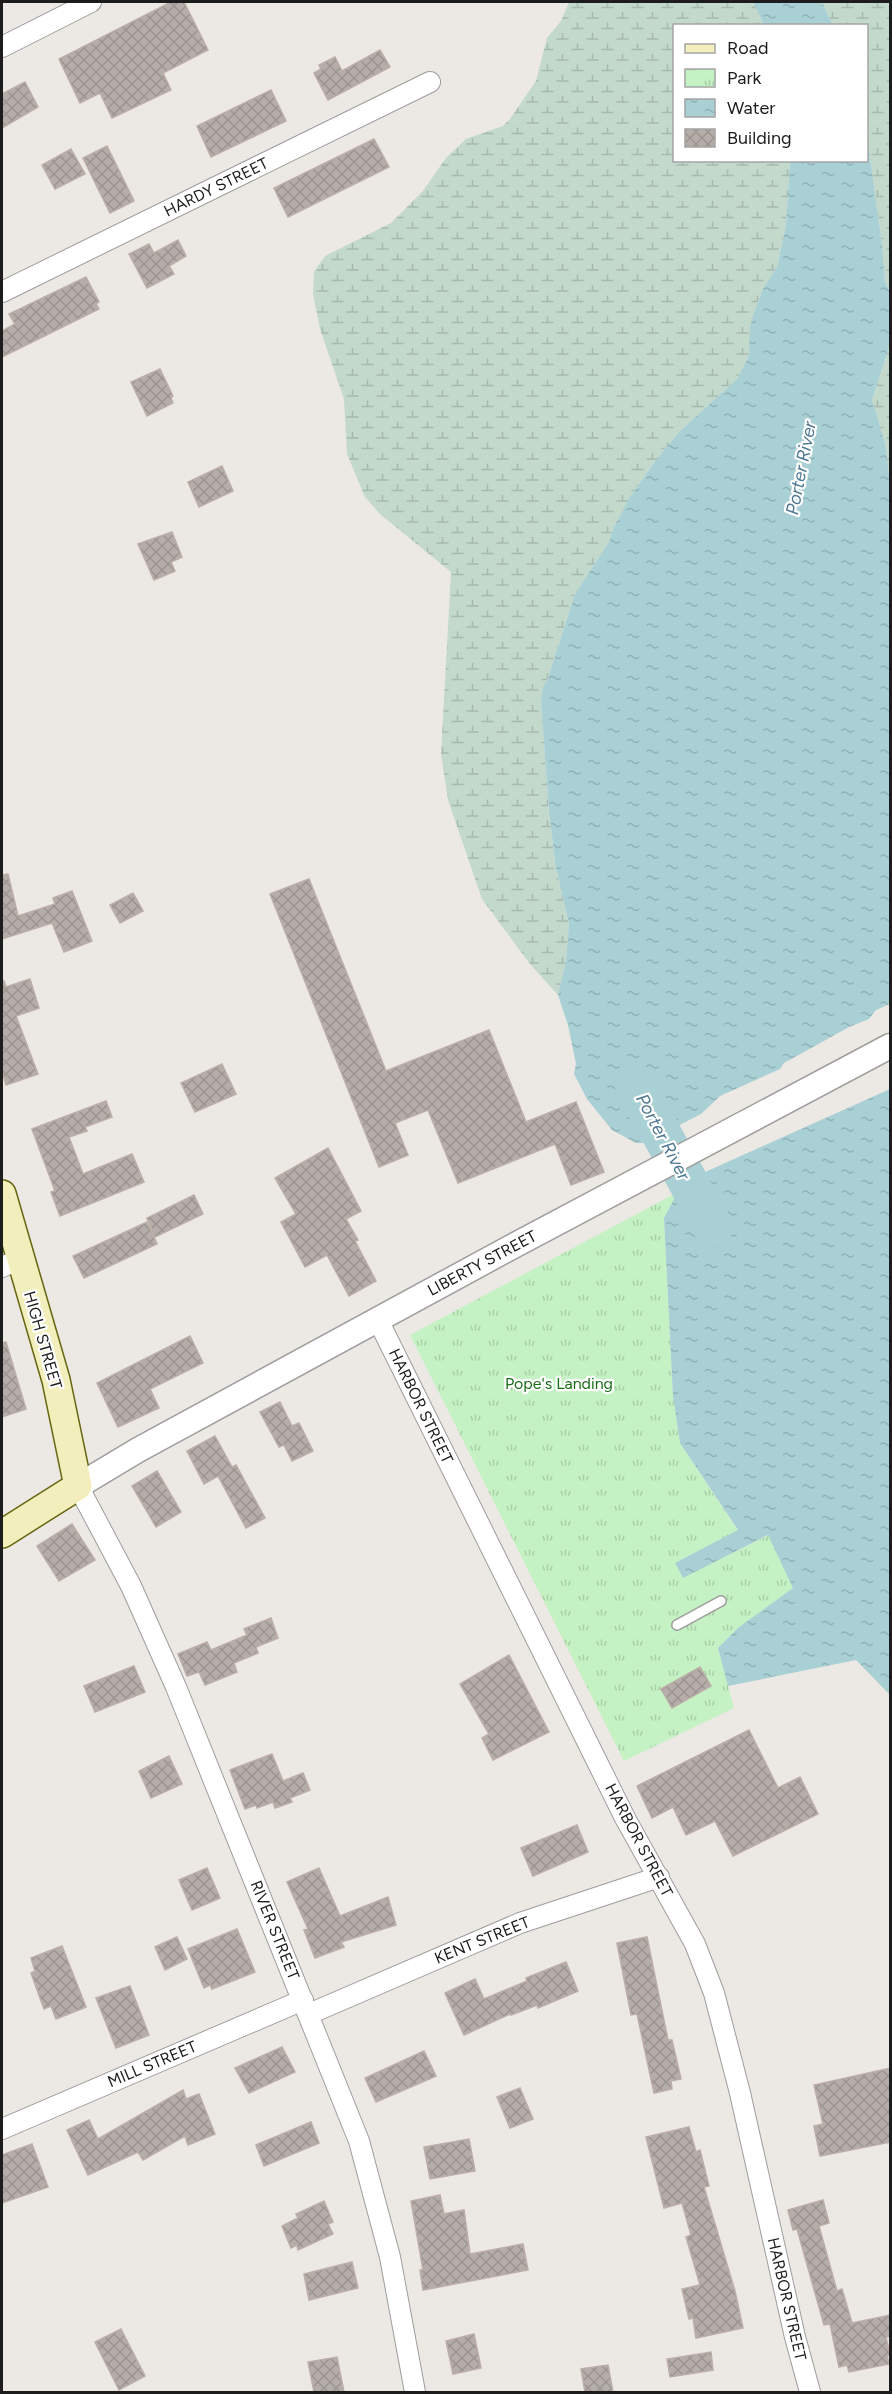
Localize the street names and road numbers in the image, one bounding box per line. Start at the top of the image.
street label: HARDY STREET [161,153,271,220]
street label: LIBERTY STREET [424,1226,540,1300]
street label: HIGH STREET [20,1289,66,1391]
street label: HARBOR STREET [385,1345,457,1467]
street label: HARBOR STREET [601,1780,677,1900]
street label: RIVER STREET [246,1878,304,1983]
street label: KENT STREET [432,1912,532,1968]
street label: MILL STREET [105,2037,200,2091]
street label: HARBOR STREET [764,2236,810,2362]

